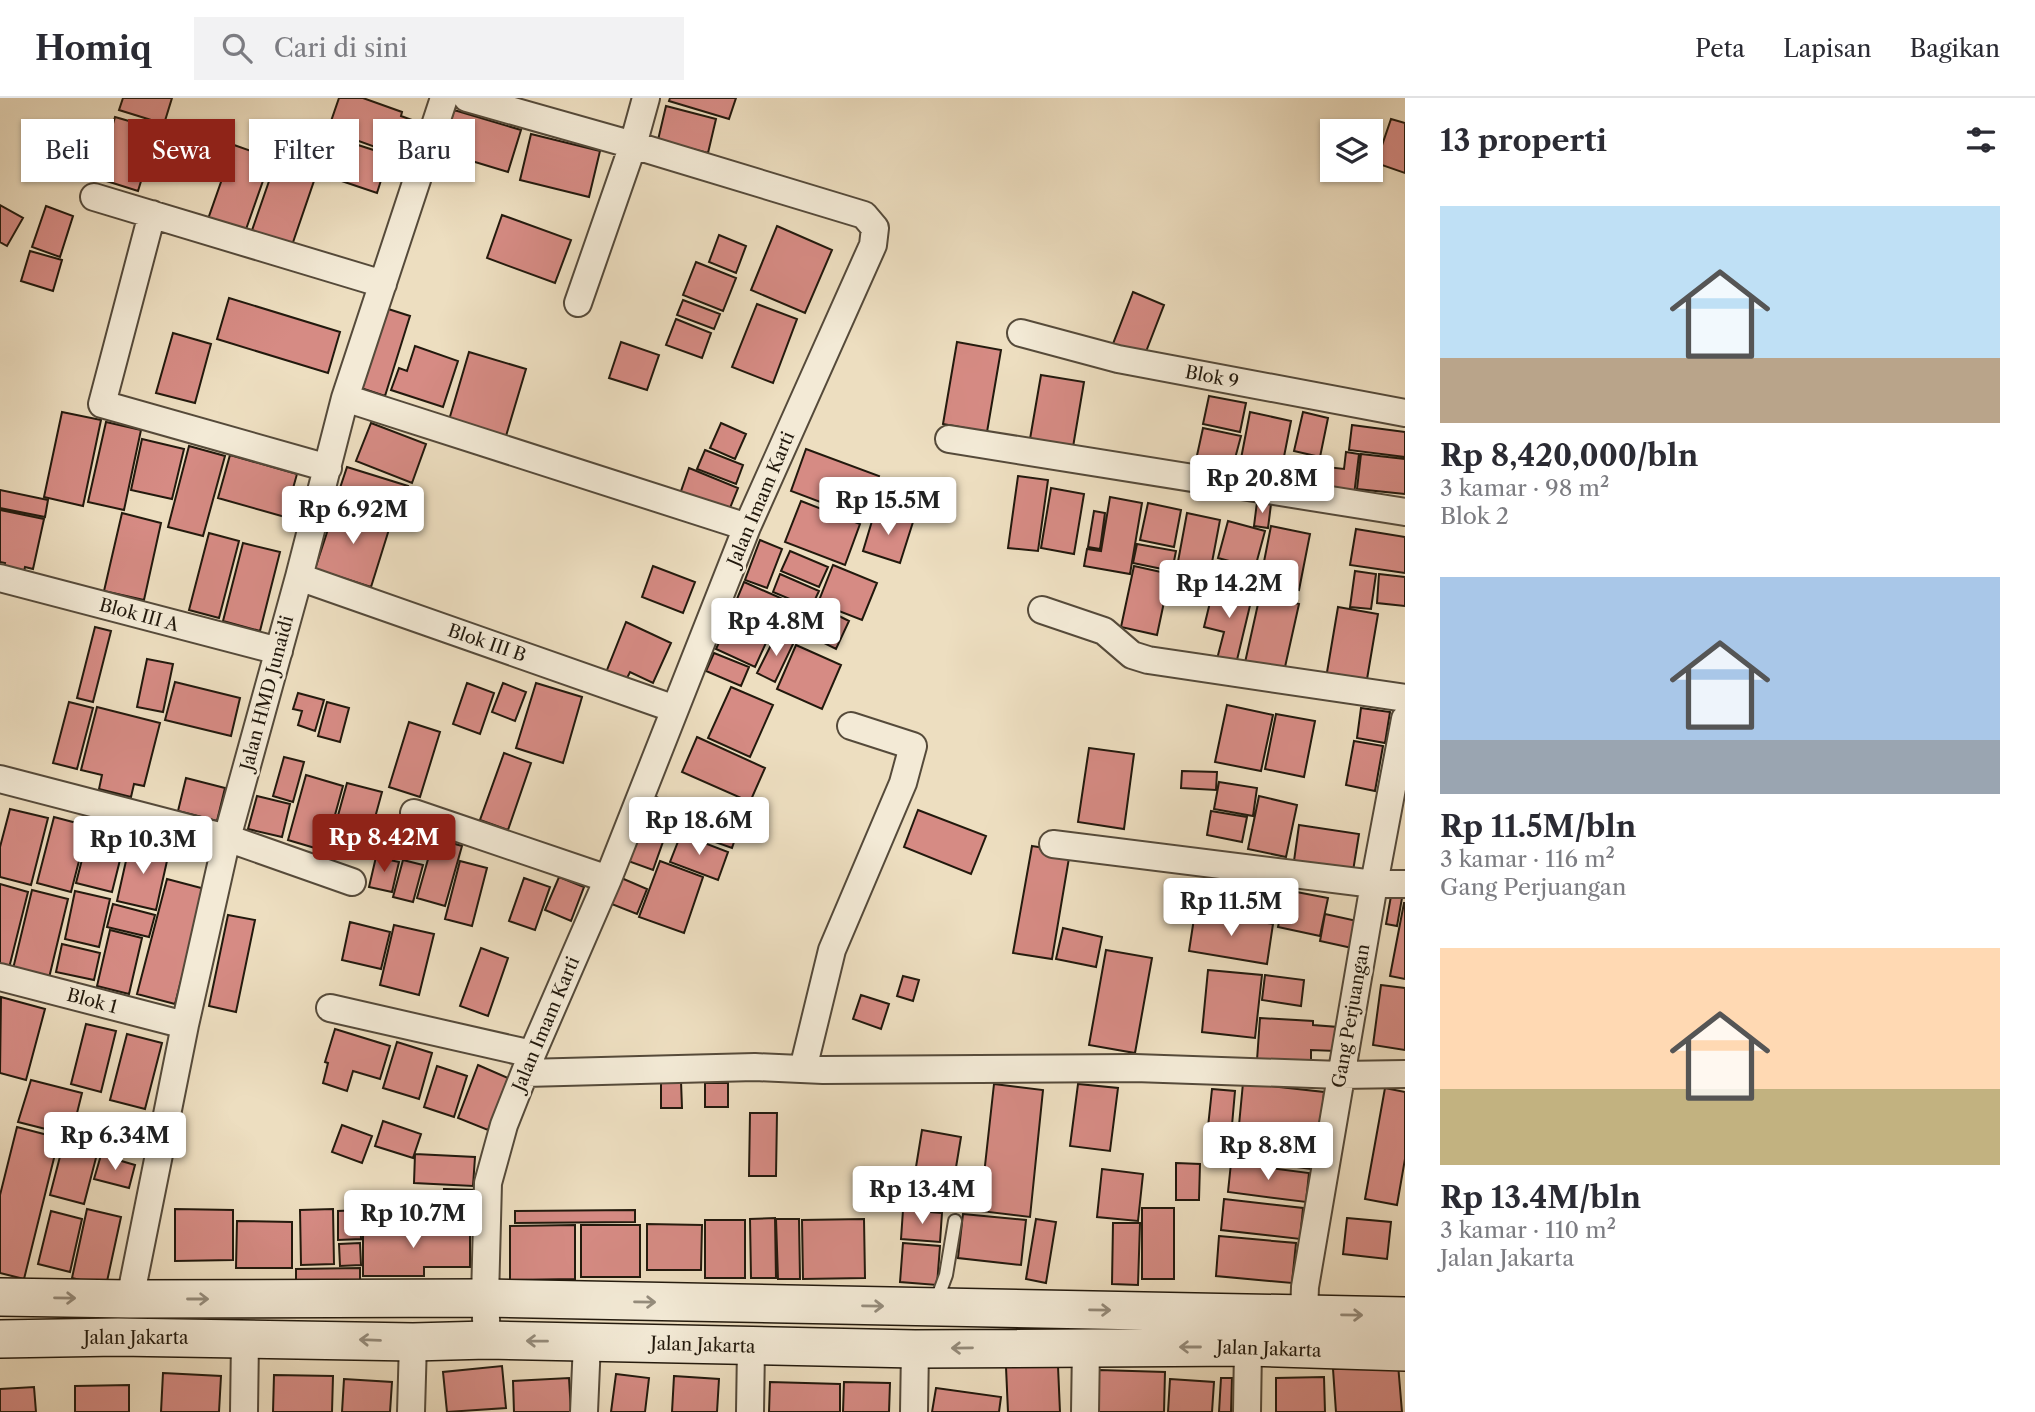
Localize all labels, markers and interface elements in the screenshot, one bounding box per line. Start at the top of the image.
search box [194,17,684,80]
text: Homiq [35,28,152,69]
icon: search [218,29,256,67]
text: Cari di sini [274,32,407,64]
text: Peta [1695,34,1745,63]
text: Lapisan [1783,34,1872,63]
text: Bagikan [1910,34,2000,63]
chip: Beli [21,119,114,182]
chip: Sewa [128,119,235,182]
chip: Filter [249,119,359,182]
chip: Baru [373,119,475,182]
map controls [1320,119,1383,182]
button: layers [1320,119,1383,182]
icon: filters [1962,121,2000,159]
text: 13 properti [1440,122,1607,159]
icon: home [1657,251,1783,377]
street label: Blok 9 [1183,361,1241,393]
street label: Jalan Imam Karti [722,428,799,572]
text: Rp 8,420,000/bln [1440,437,1698,474]
pin: Rp 20.8M [1190,456,1334,515]
text: Rp 20.8M [1206,464,1318,492]
text: 3 kamar · 98 m² [1440,474,1609,502]
pin: Rp 15.5M [816,478,960,537]
pin: Rp 6.92M [281,486,425,546]
text: Rp 15.5M [835,486,941,514]
text: Rp 6.92M [298,495,408,523]
text: Blok 2 [1440,502,1509,530]
pin: Rp 14.2M [1157,560,1301,620]
text: Rp 14.2M [1175,569,1283,597]
street label: Blok III A [97,594,182,636]
pin: Rp 4.8M [711,598,841,658]
text: Rp 4.8M [727,607,825,635]
street label: Jalan HMD Junaidi [235,613,298,776]
street label: Blok III B [445,619,529,667]
icon: home [1657,622,1783,748]
pin: Rp 18.6M [627,798,771,857]
text: Rp 18.6M [645,806,753,834]
text: Rp 11.5M/bln [1440,808,1636,845]
pin: Rp 8.42M [312,814,456,874]
pin: Rp 10.3M [71,816,215,876]
text: Rp 8.42M [328,823,440,851]
text: Rp 10.3M [89,825,197,853]
text: 3 kamar · 116 m² [1440,845,1615,873]
text: Gang Perjuangan [1440,873,1626,901]
pin: Rp 11.5M [1159,878,1303,938]
text: Rp 11.5M [1179,887,1283,915]
street label: Gang Perjuangan [1328,942,1374,1090]
street label: Jalan Imam Karti [507,953,584,1097]
street label: Blok 1 [64,984,120,1018]
icon: home [1657,993,1783,1119]
pin: Rp 6.34M [43,1112,187,1172]
text: Rp 6.34M [60,1121,170,1149]
pin: Rp 8.8M [1203,1122,1333,1182]
text: Rp 8.8M [1219,1131,1317,1159]
pin: Rp 13.4M [850,1166,994,1226]
text: Rp 13.4M [869,1175,975,1203]
text: Rp 13.4M/bln [1440,1179,1641,1216]
pin: Rp 10.7M [341,1190,485,1250]
text: Rp 10.7M [360,1199,466,1227]
text: 3 kamar · 110 m² [1440,1216,1616,1244]
text: Jalan Jakarta [1440,1244,1574,1272]
one-way arrow [53,1291,76,1305]
one-way arrow [186,1292,209,1306]
one-way arrow [634,1295,657,1309]
one-way arrow [861,1300,884,1313]
one-way arrow [1089,1304,1112,1317]
one-way arrow [1341,1308,1364,1321]
street label: Jalan Jakarta [80,1327,189,1349]
street label: Jalan Jakarta [647,1332,756,1358]
one-way arrow [359,1334,382,1347]
one-way arrow [526,1334,549,1348]
street label: Jalan Jakarta [1213,1336,1322,1362]
one-way arrow [1179,1340,1202,1354]
one-way arrow [951,1342,974,1355]

